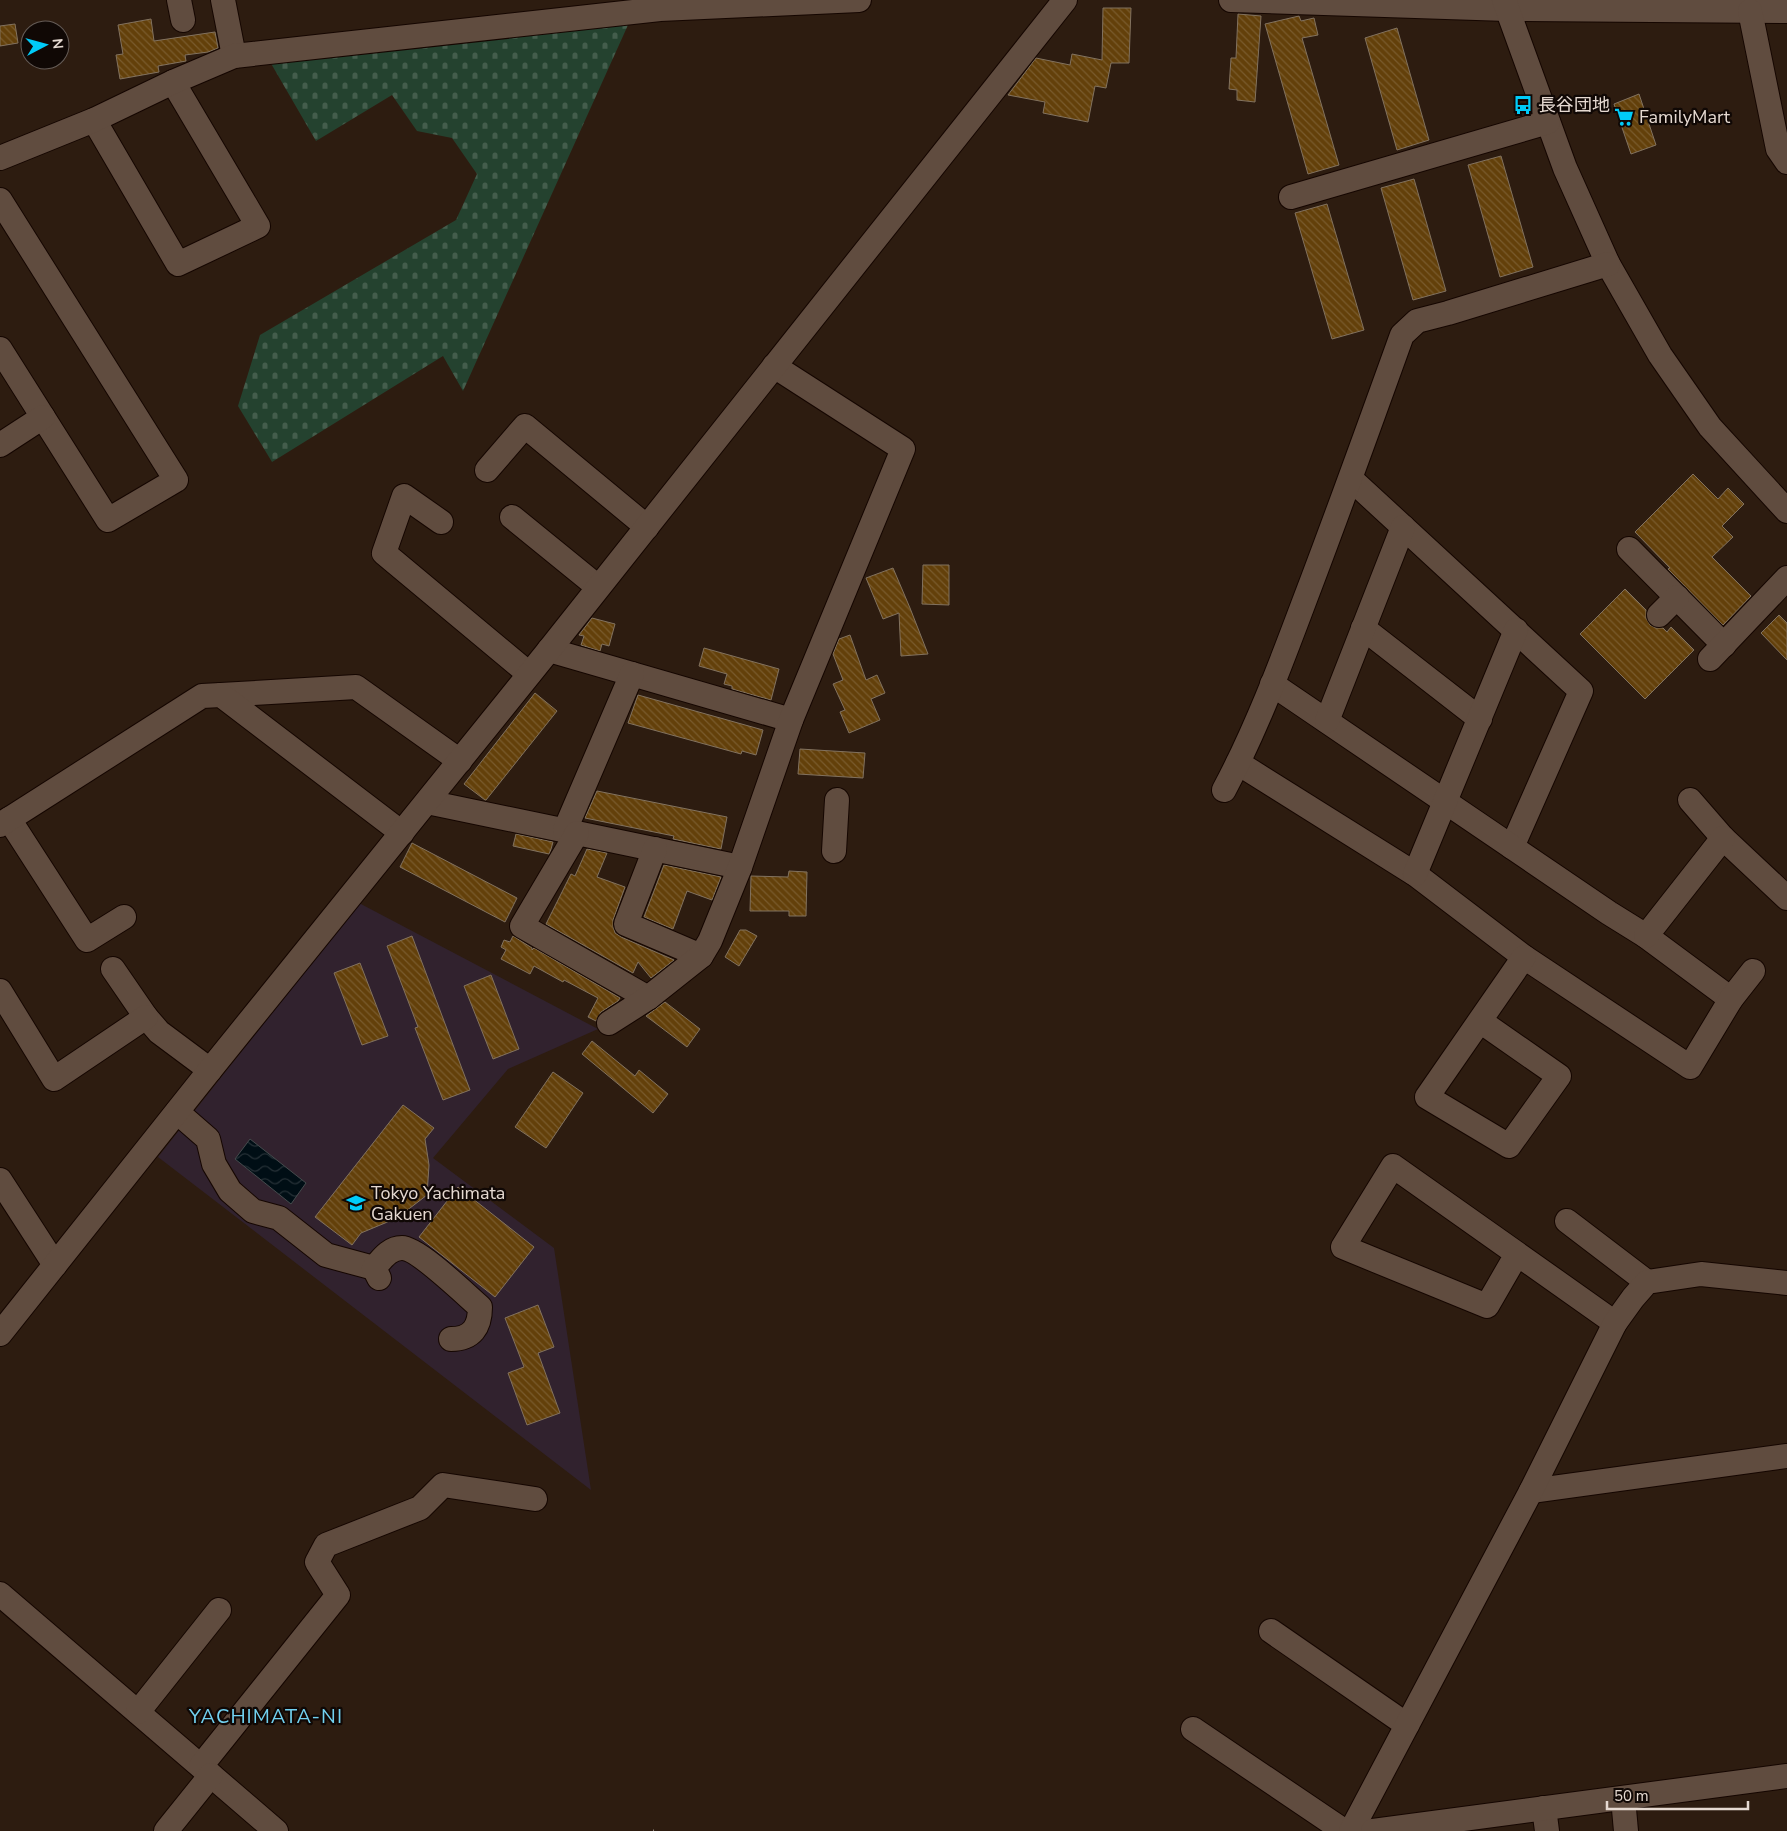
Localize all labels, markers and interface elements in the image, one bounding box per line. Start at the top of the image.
north arrow [20,20,70,70]
text: N [47,37,67,50]
place label: 長谷団地 [1538,93,1610,117]
bus stop icon: 長谷団地 [1512,94,1534,116]
place label: FamilyMart [1639,105,1731,129]
supermarket icon: FamilyMart [1613,106,1635,128]
place label: Tokyo Yachimata Gakuen [371,1181,505,1226]
school or university icon: Tokyo Yachimata Gakuen [345,1192,367,1214]
district label: YACHIMATA-NI [188,1703,343,1730]
scale bar [1607,1778,1748,1810]
text: 50 m [1614,1786,1649,1806]

